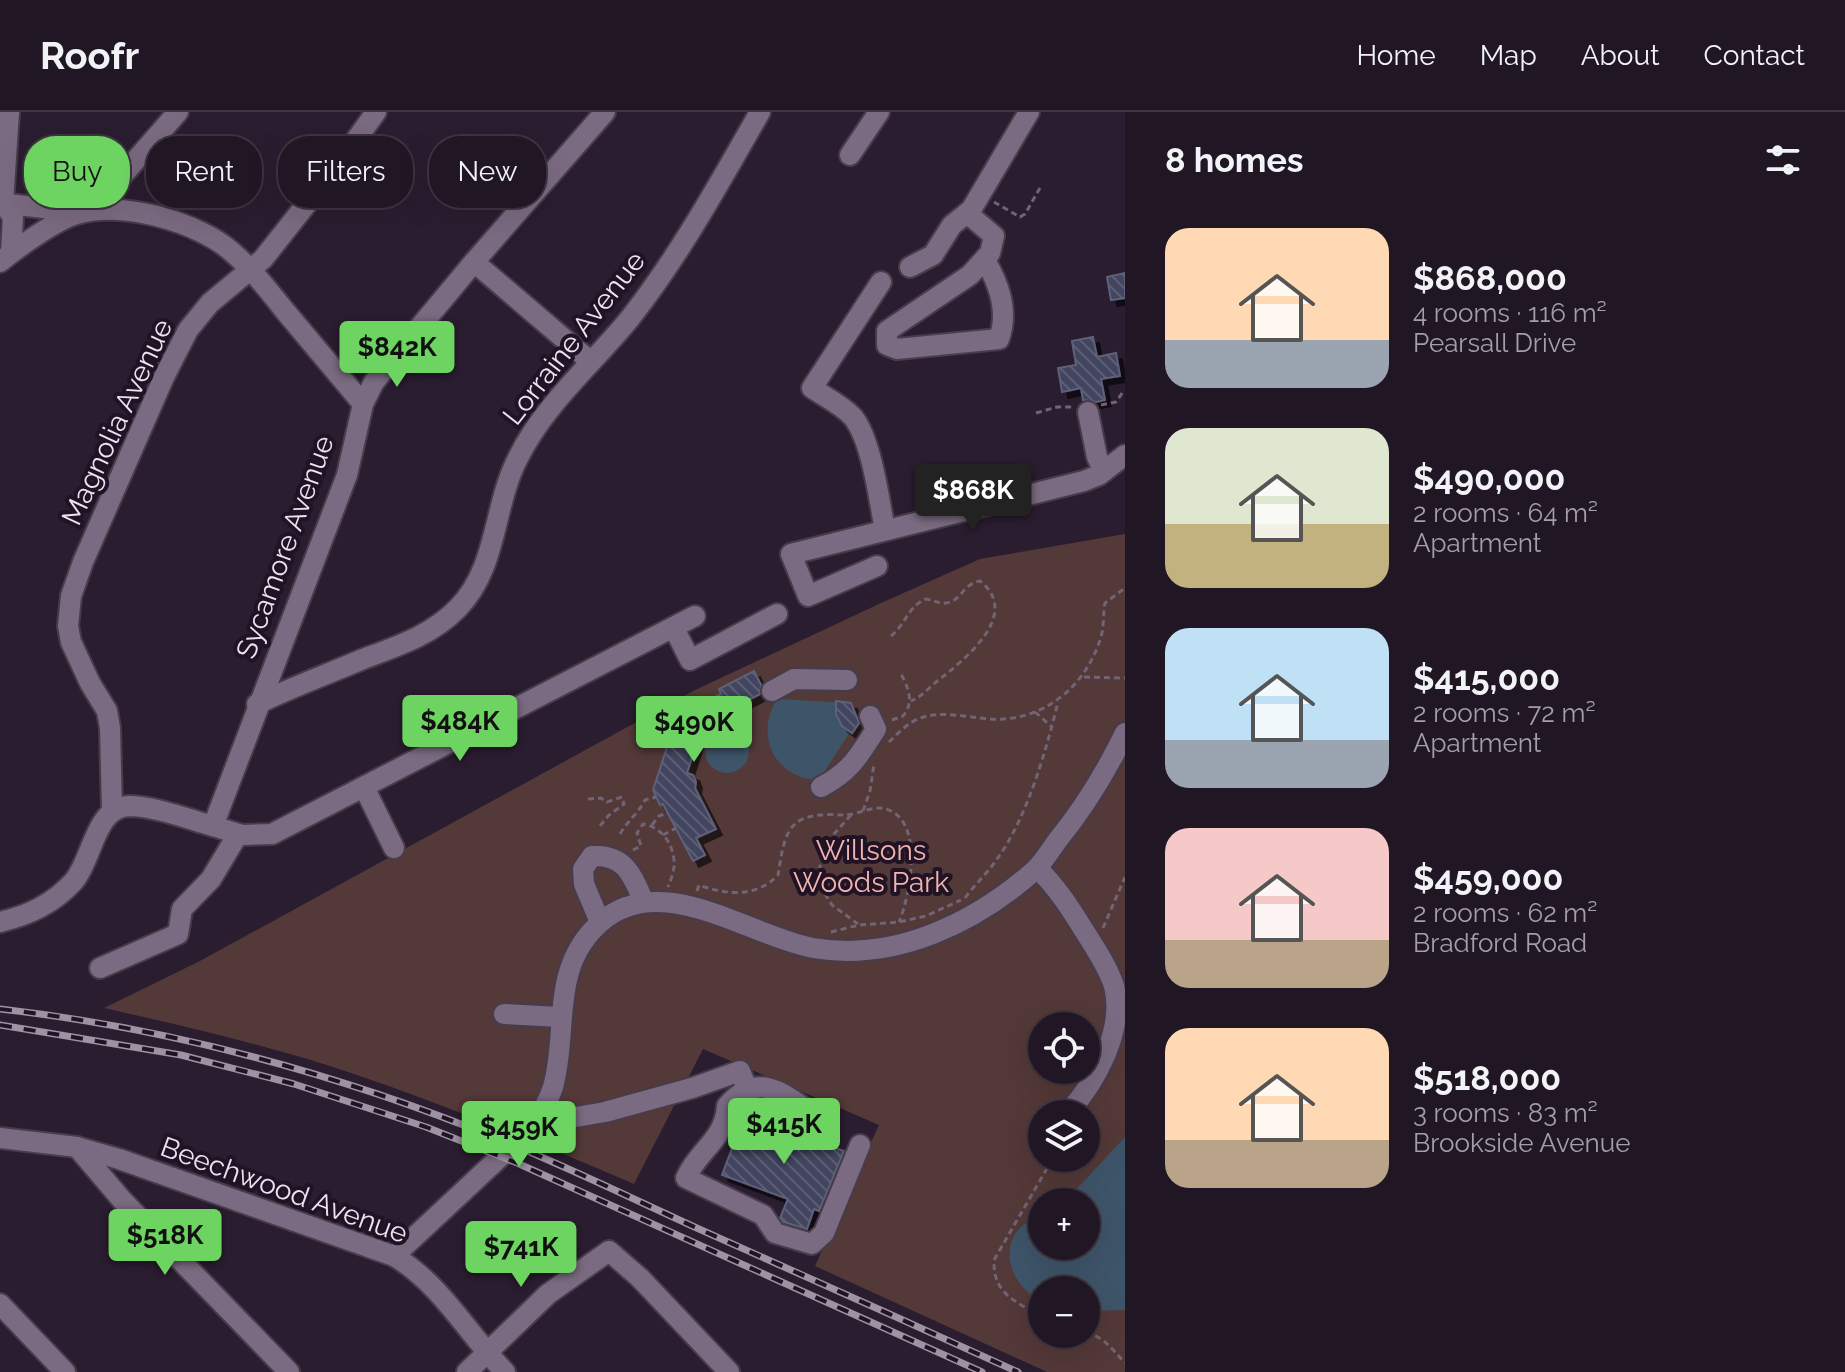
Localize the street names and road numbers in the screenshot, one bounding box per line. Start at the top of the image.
street label: Lorraine Avenue [496,245,652,431]
street label: Magnolia Avenue [55,314,179,530]
street label: Sycamore Avenue [229,431,341,663]
street label: Beechwood Avenue [156,1130,412,1250]

